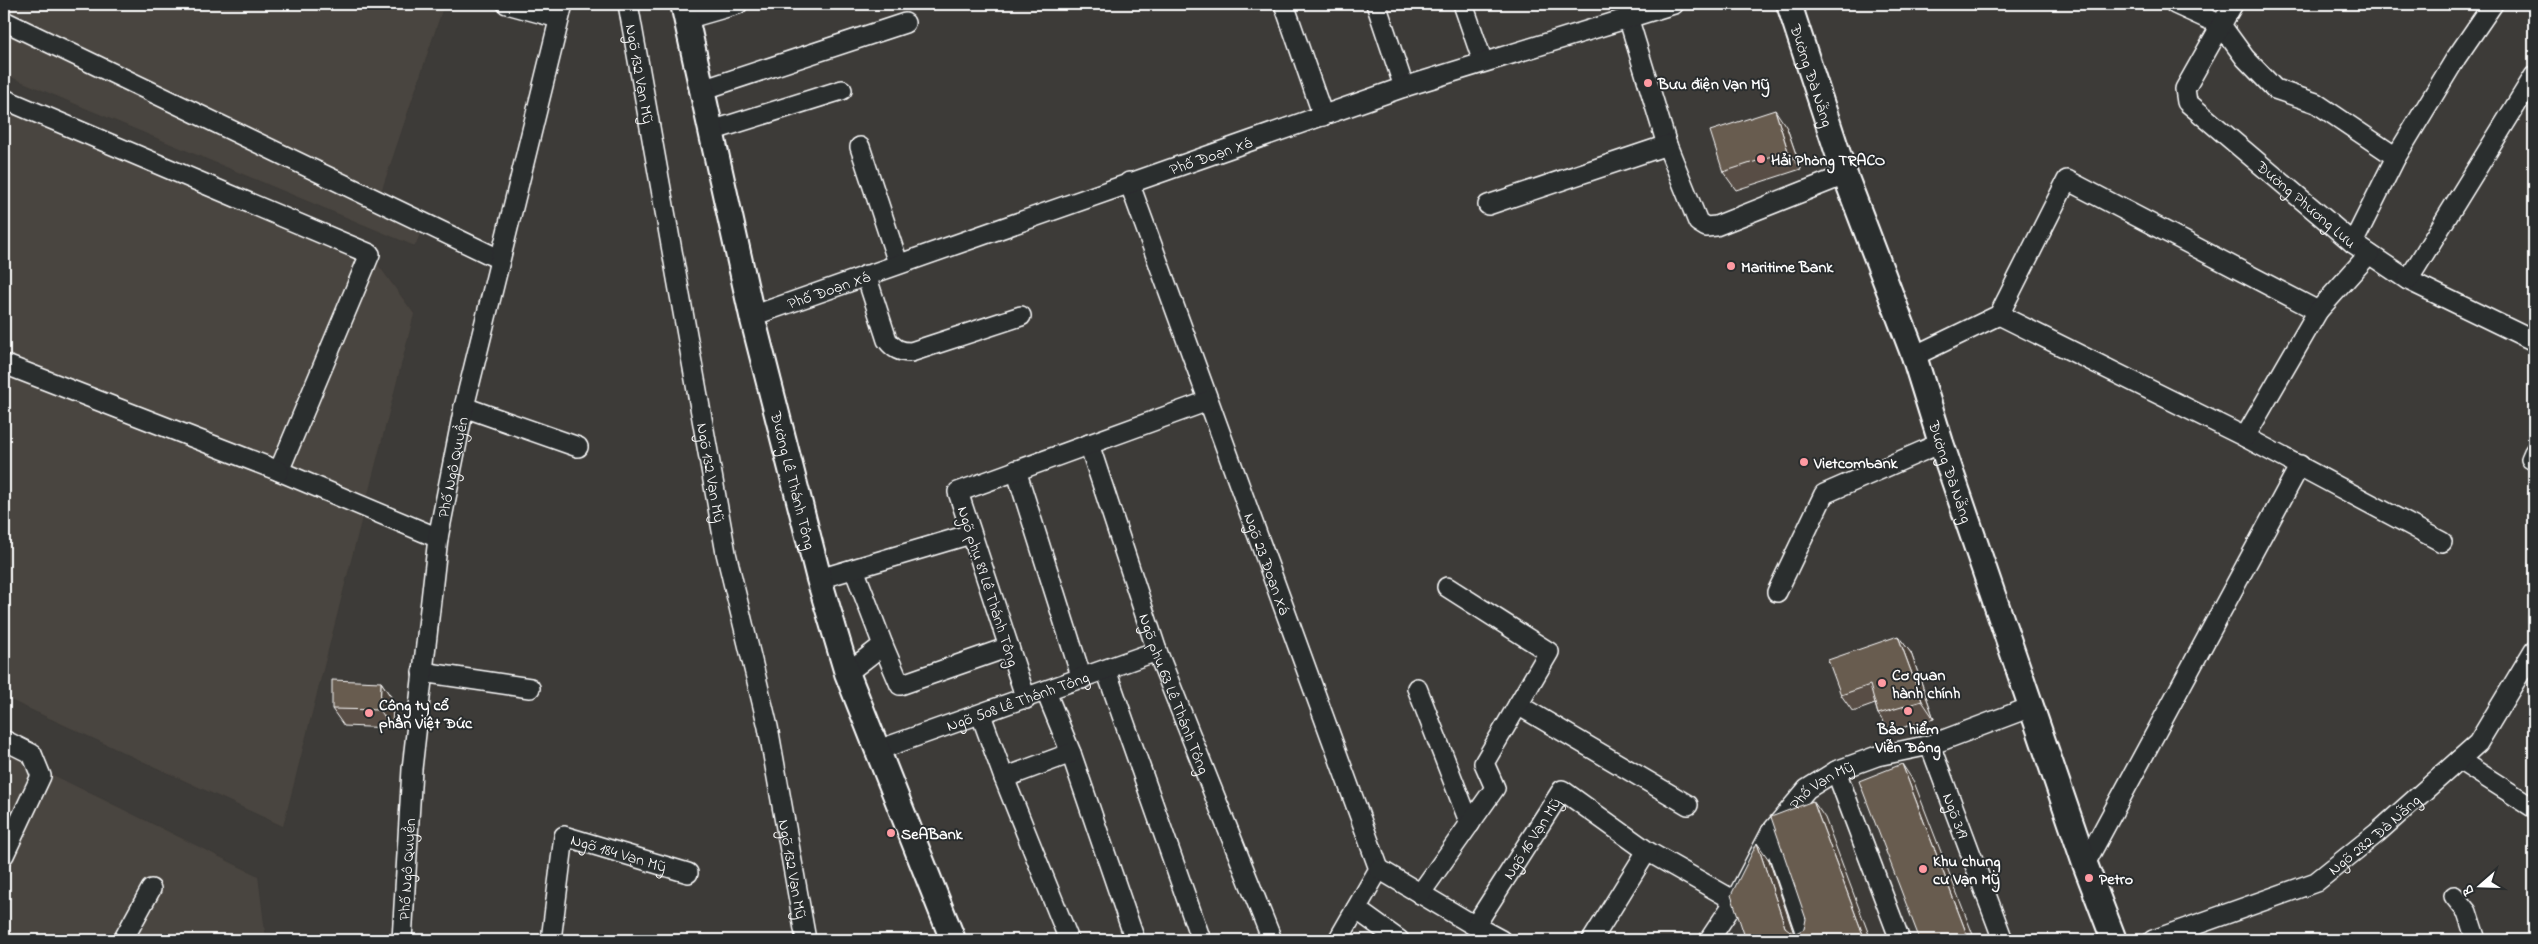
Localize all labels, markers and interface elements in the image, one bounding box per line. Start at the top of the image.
street label: Đường Đà Nẵng [1782,21,1838,130]
street label: Ngõ 132 Vạn Mỹ [618,23,659,126]
place label: Bưu điện Vạn Mỹ [1657,73,1770,98]
marker: Bưu điện Vạn Mỹ [1642,77,1654,89]
street label: Phố Đoạn Xá [1167,131,1256,182]
place label: Hải Phòng TRACO [1771,149,1886,174]
marker: Hải Phòng TRACO [1755,153,1767,165]
street label: Đường Phương Lưu [2249,155,2361,255]
place label: Maritime Bank [1741,256,1834,280]
marker: Maritime Bank [1725,260,1737,272]
street label: Phố Đoạn Xá [784,265,874,317]
street label: Đường Lê Thánh Tông [763,408,821,552]
street label: Phố Ngô Quyền [432,415,476,520]
street label: Đường Đà Nẵng [1920,417,1978,527]
street label: Ngõ 132 Vạn Mỹ [689,421,730,525]
place label: Vietcombank [1813,452,1899,476]
marker: Vietcombank [1798,456,1810,468]
street label: Ngõ phụ 89 Lê Thánh Tông [950,503,1024,670]
street label: Ngõ 23 Đoạn Xá [1236,510,1296,619]
street label: Ngõ phụ 63 Lê Thánh Tông [1131,611,1215,778]
place label: Cơ quan hành chính [1892,664,1961,706]
street label: Ngõ 508 Lê Thánh Tông [943,666,1093,739]
marker: Cơ quan hành chính [1876,677,1888,689]
place label: Công ty cổ phần Việt Đức [379,694,473,736]
marker: Bảo hiểm Viễn Đông [1902,705,1914,717]
marker: Công ty cổ phần Việt Đức [363,707,375,719]
place label: Bảo hiểm Viễn Đông [1874,718,1941,761]
street label: Phố Vạn Mỹ [1784,756,1857,816]
street label: Ngõ 319 [1935,790,1974,842]
street label: Ngõ 282 Đà Nẵng [2323,790,2427,882]
street label: Ngõ 16 Vạn Mỹ [1498,793,1568,885]
street label: Phố Ngô Quyền [393,817,423,921]
street label: Ngõ 132 Vạn Mỹ [771,818,812,921]
place label: SeABank [901,823,964,847]
marker: SeABank [885,827,897,839]
street label: Ngõ 184 Vạn Mỹ [567,829,669,880]
place label: Khu chung cư Vạn Mỹ [1933,850,2000,893]
north arrow [2456,862,2506,912]
marker: Khu chung cư Vạn Mỹ [1917,863,1929,875]
place label: Petro [2099,868,2133,892]
marker: Petro [2083,872,2095,884]
text: B [2458,881,2481,899]

